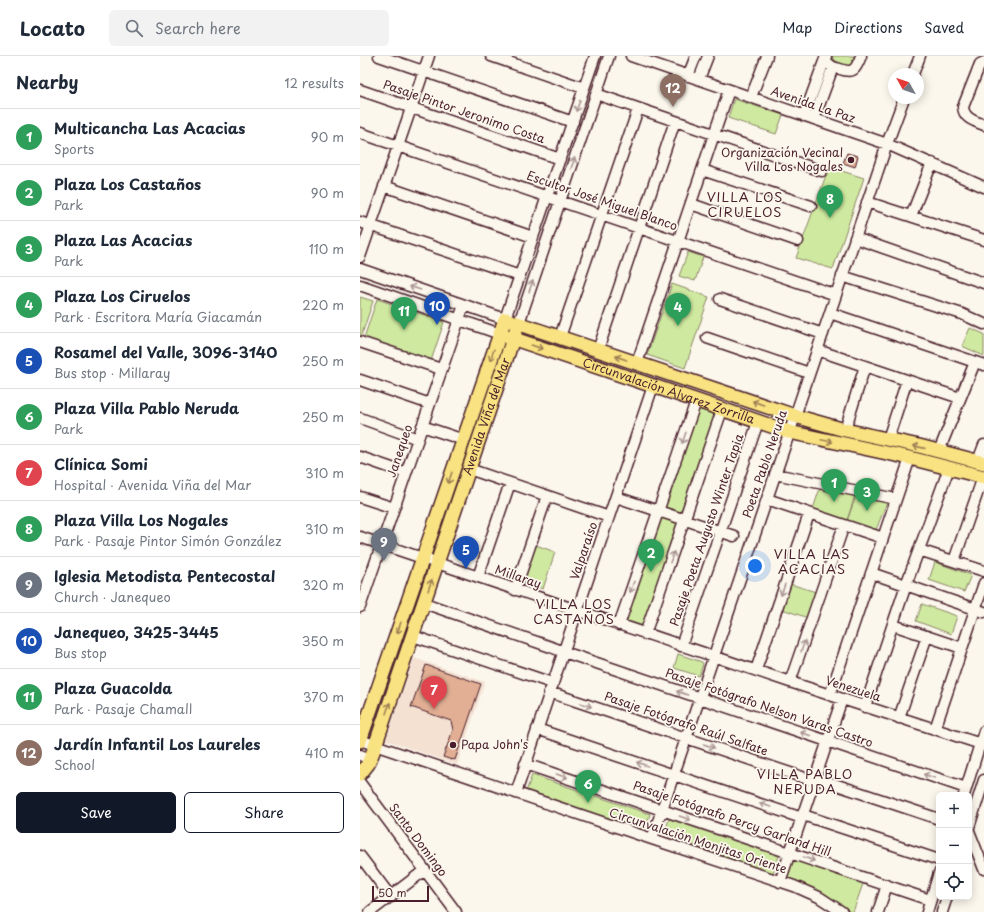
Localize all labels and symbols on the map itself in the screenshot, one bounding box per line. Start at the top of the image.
north arrow [888,68,924,104]
pin: 12 [660,74,686,107]
street label: Pasaje Pintor Jeronimo Costa [381,75,548,147]
street label: Avenida La Paz [769,81,858,127]
one-way arrow [574,99,581,112]
place label: Organización Vecinal Villa Los Nogales [721,143,844,175]
marker: Organización Vecinal Villa Los Nogales [846,155,856,165]
one-way arrow [569,157,577,169]
street label: Escultor José Miguel Blanco [524,166,680,234]
pin: 8 [817,185,843,218]
district label: VILLA LOS CIRUELOS [707,187,783,221]
one-way arrow [528,280,535,293]
one-way arrow [409,284,422,291]
pin: 10 [424,292,450,325]
pin: 4 [665,293,691,326]
pin: 11 [391,297,417,330]
one-way arrow [530,343,542,351]
one-way arrow [488,349,496,361]
street label: Circunvalación Álvarez Zorrilla [580,353,758,428]
one-way arrow [616,353,628,361]
street label: Avenida Viña del Mar [457,355,514,477]
one-way arrow [752,399,764,407]
street label: Poeta Pablo Neruda [737,407,791,520]
street label: Janequeo [382,422,417,479]
street label: Pasaje Poeta Augusto Winter Tapia [665,431,748,628]
one-way arrow [679,431,687,443]
one-way arrow [821,437,834,445]
one-way arrow [913,442,926,450]
pin: 1 [821,469,847,502]
one-way arrow [446,472,454,484]
pin: 3 [854,478,880,511]
street label: Valparaíso [565,519,601,582]
pin: 9 [371,528,397,561]
pin: 5 [453,536,479,569]
pin: 2 [638,539,664,572]
district label: VILLA LAS ACACIAS [774,544,850,578]
one-way arrow [669,551,676,564]
your location [745,556,765,576]
street label: Millaray [493,560,544,592]
one-way arrow [427,579,434,592]
one-way arrow [628,581,636,593]
one-way arrow [779,584,787,596]
district label: VILLA LOS CASTAÑOS [533,594,615,628]
one-way arrow [395,621,402,634]
one-way arrow [800,639,807,652]
street label: Pasaje Fotógrafo Nelson Varas Castro [663,663,876,751]
street label: Venezuela [823,671,884,706]
pin: 7 [421,676,447,709]
street label: Pasaje Fotógrafo Raúl Salfate [602,687,770,760]
one-way arrow [676,689,689,696]
one-way arrow [580,701,592,709]
one-way arrow [384,703,392,715]
one-way arrow [799,730,812,737]
place label: Papa John's [461,735,529,753]
marker: Papa John's [448,740,458,750]
one-way arrow [703,743,716,750]
one-way arrow [636,760,649,767]
district label: VILLA PABLO NERUDA [757,764,853,798]
pin: 6 [575,770,601,803]
one-way arrow [923,771,935,779]
one-way arrow [555,773,568,780]
street label: Pasaje Fotógrafo Percy Garland Hill [631,776,834,860]
street label: Santo Domingo [385,799,452,880]
one-way arrow [759,801,772,808]
street label: Circunvalación Monjitas Oriente [607,803,790,877]
one-way arrow [679,814,691,822]
one-way arrow [802,856,815,863]
scale bar [372,884,429,903]

